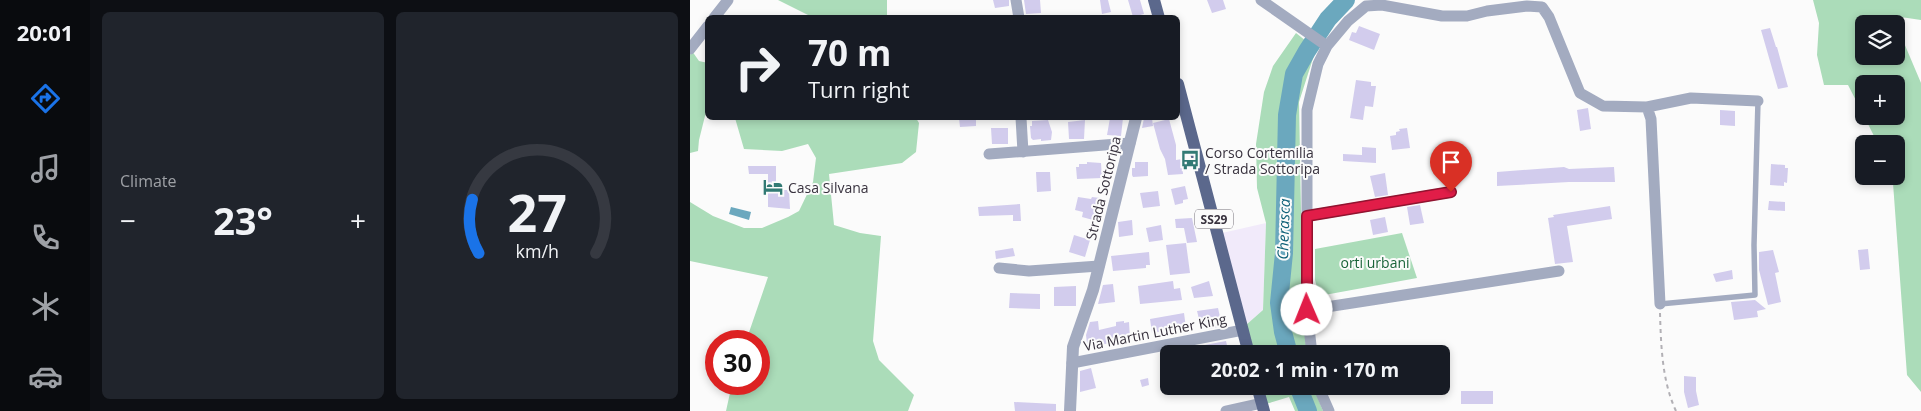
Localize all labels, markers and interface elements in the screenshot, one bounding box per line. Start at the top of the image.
map controls [1855,15,1905,185]
button: layers [1855,15,1905,65]
text: 20:01 [17,17,73,47]
text: 70 m [808,29,891,76]
icon: right [725,35,790,100]
text: Turn right [808,74,910,104]
button: + [1855,75,1905,125]
icon: directions [28,81,63,116]
street label: Strada Sottoripa [1081,134,1125,242]
button: − [1855,135,1905,185]
pin [1430,141,1472,192]
place label: Corso Cortemilia / Strada Sottoripa [1205,143,1320,178]
icon: arrive [1437,148,1465,176]
bus stop icon: Corso Cortemilia / Strada Sottoripa [1179,149,1201,171]
icon: music [28,151,63,186]
text: Climate [120,170,177,192]
text: 27 [507,176,567,247]
hotel icon: Casa Silvana [762,176,784,198]
place label: Casa Silvana [788,178,869,197]
text: 23° [213,194,273,246]
water label: Cherasca [1272,198,1294,260]
text: − [120,201,136,239]
text: + [350,201,366,239]
road number: SS29 [1195,210,1233,228]
icon: phone [28,220,63,255]
text: km/h [515,239,559,263]
park label: orti urbani [1340,253,1410,272]
position arrow [1280,283,1332,335]
icon: climate [28,289,63,324]
street label: Via Martin Luther King [1082,309,1228,355]
speed limit sign: 30 [705,330,770,395]
text: 20:02 · 1 min · 170 m [1211,357,1399,383]
icon: car [28,359,63,394]

